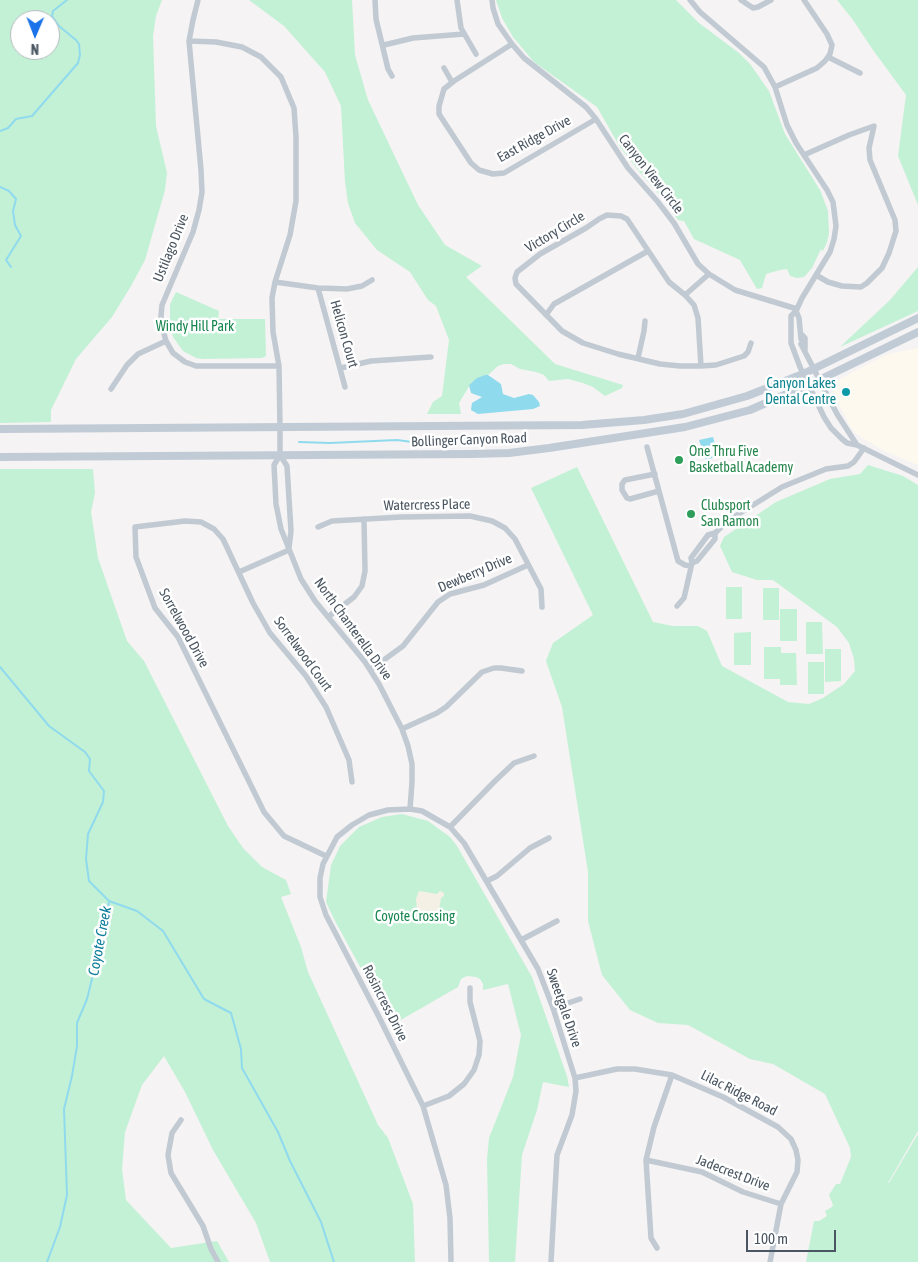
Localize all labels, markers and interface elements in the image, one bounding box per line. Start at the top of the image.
north arrow [10,10,60,60]
text: N [30,41,39,57]
street label: East Ridge Drive [494,112,574,166]
street label: Canyon View Circle [615,131,687,217]
street label: Victory Circle [522,208,588,256]
street label: Ustilago Drive [150,211,192,285]
street label: Helicon Court [326,298,362,370]
park label: Windy Hill Park [156,319,234,335]
place label: Canyon Lakes Dental Centre [765,376,836,408]
marker: Canyon Lakes Dental Centre [840,386,852,398]
street label: Bollinger Canyon Road [411,430,527,450]
place label: One Thru Five Basketball Academy [689,444,793,477]
marker: One Thru Five Basketball Academy [673,454,685,466]
street label: Watercress Place [384,496,470,514]
place label: Clubsport San Ramon [701,498,759,530]
marker: Clubsport San Ramon [685,508,697,520]
street label: Dewberry Drive [436,550,514,596]
street label: North Chanterella Drive [310,575,396,683]
street label: Sorrelwood Drive [155,586,213,670]
street label: Sorrelwood Court [270,613,336,695]
water label: Coyote Creek [84,905,116,977]
park label: Coyote Crossing [375,909,455,925]
street label: Rosincress Drive [359,962,411,1044]
street label: Sweetgale Drive [543,967,585,1049]
street label: Lilac Ridge Road [698,1067,780,1119]
street label: Jadecrest Drive [694,1151,772,1195]
scale bar [748,1220,838,1252]
text: 100 m [754,1230,788,1247]

